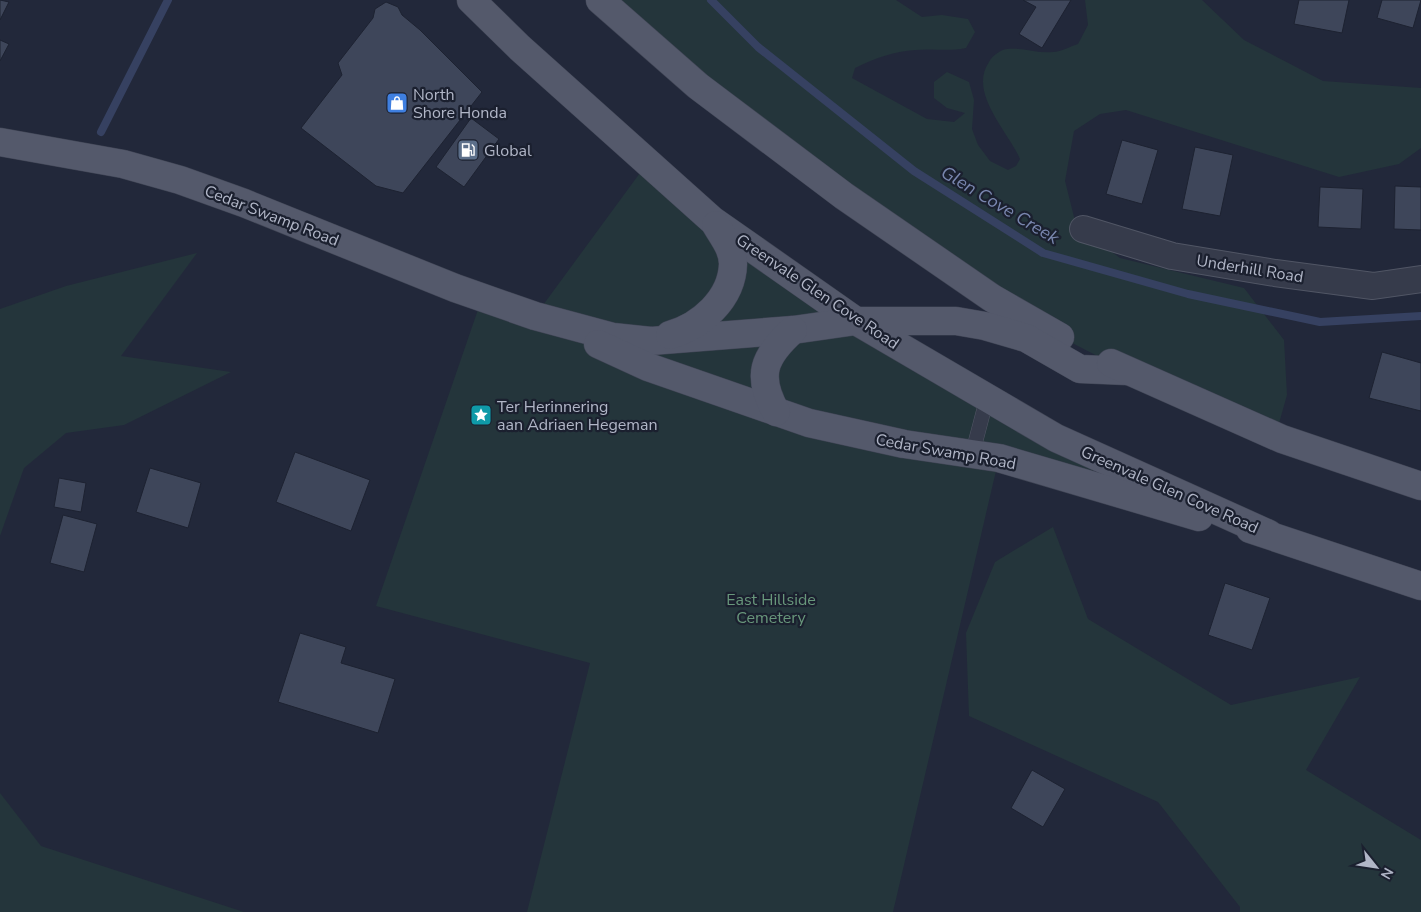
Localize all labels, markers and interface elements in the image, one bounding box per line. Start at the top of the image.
place label: North Shore Honda [413,84,507,124]
shop icon: North Shore Honda [385,91,409,115]
fuel station icon: Global [456,138,480,162]
place label: Global [484,140,532,162]
water label: Glen Cove Creek [936,160,1064,250]
street label: Cedar Swamp Road [201,180,342,252]
street label: Greenvale Glen Cove Road [732,229,903,355]
street label: Underhill Road [1195,250,1305,288]
place label: Ter Herinnering aan Adriaen Hegeman [497,396,658,436]
place icon: Ter Herinnering aan Adriaen Hegeman [469,403,493,427]
street label: Cedar Swamp Road [874,429,1018,475]
street label: Greenvale Glen Cove Road [1077,441,1262,539]
park label: East Hillside Cemetery [726,589,816,629]
north arrow [1351,842,1401,892]
text: N [1376,864,1398,883]

